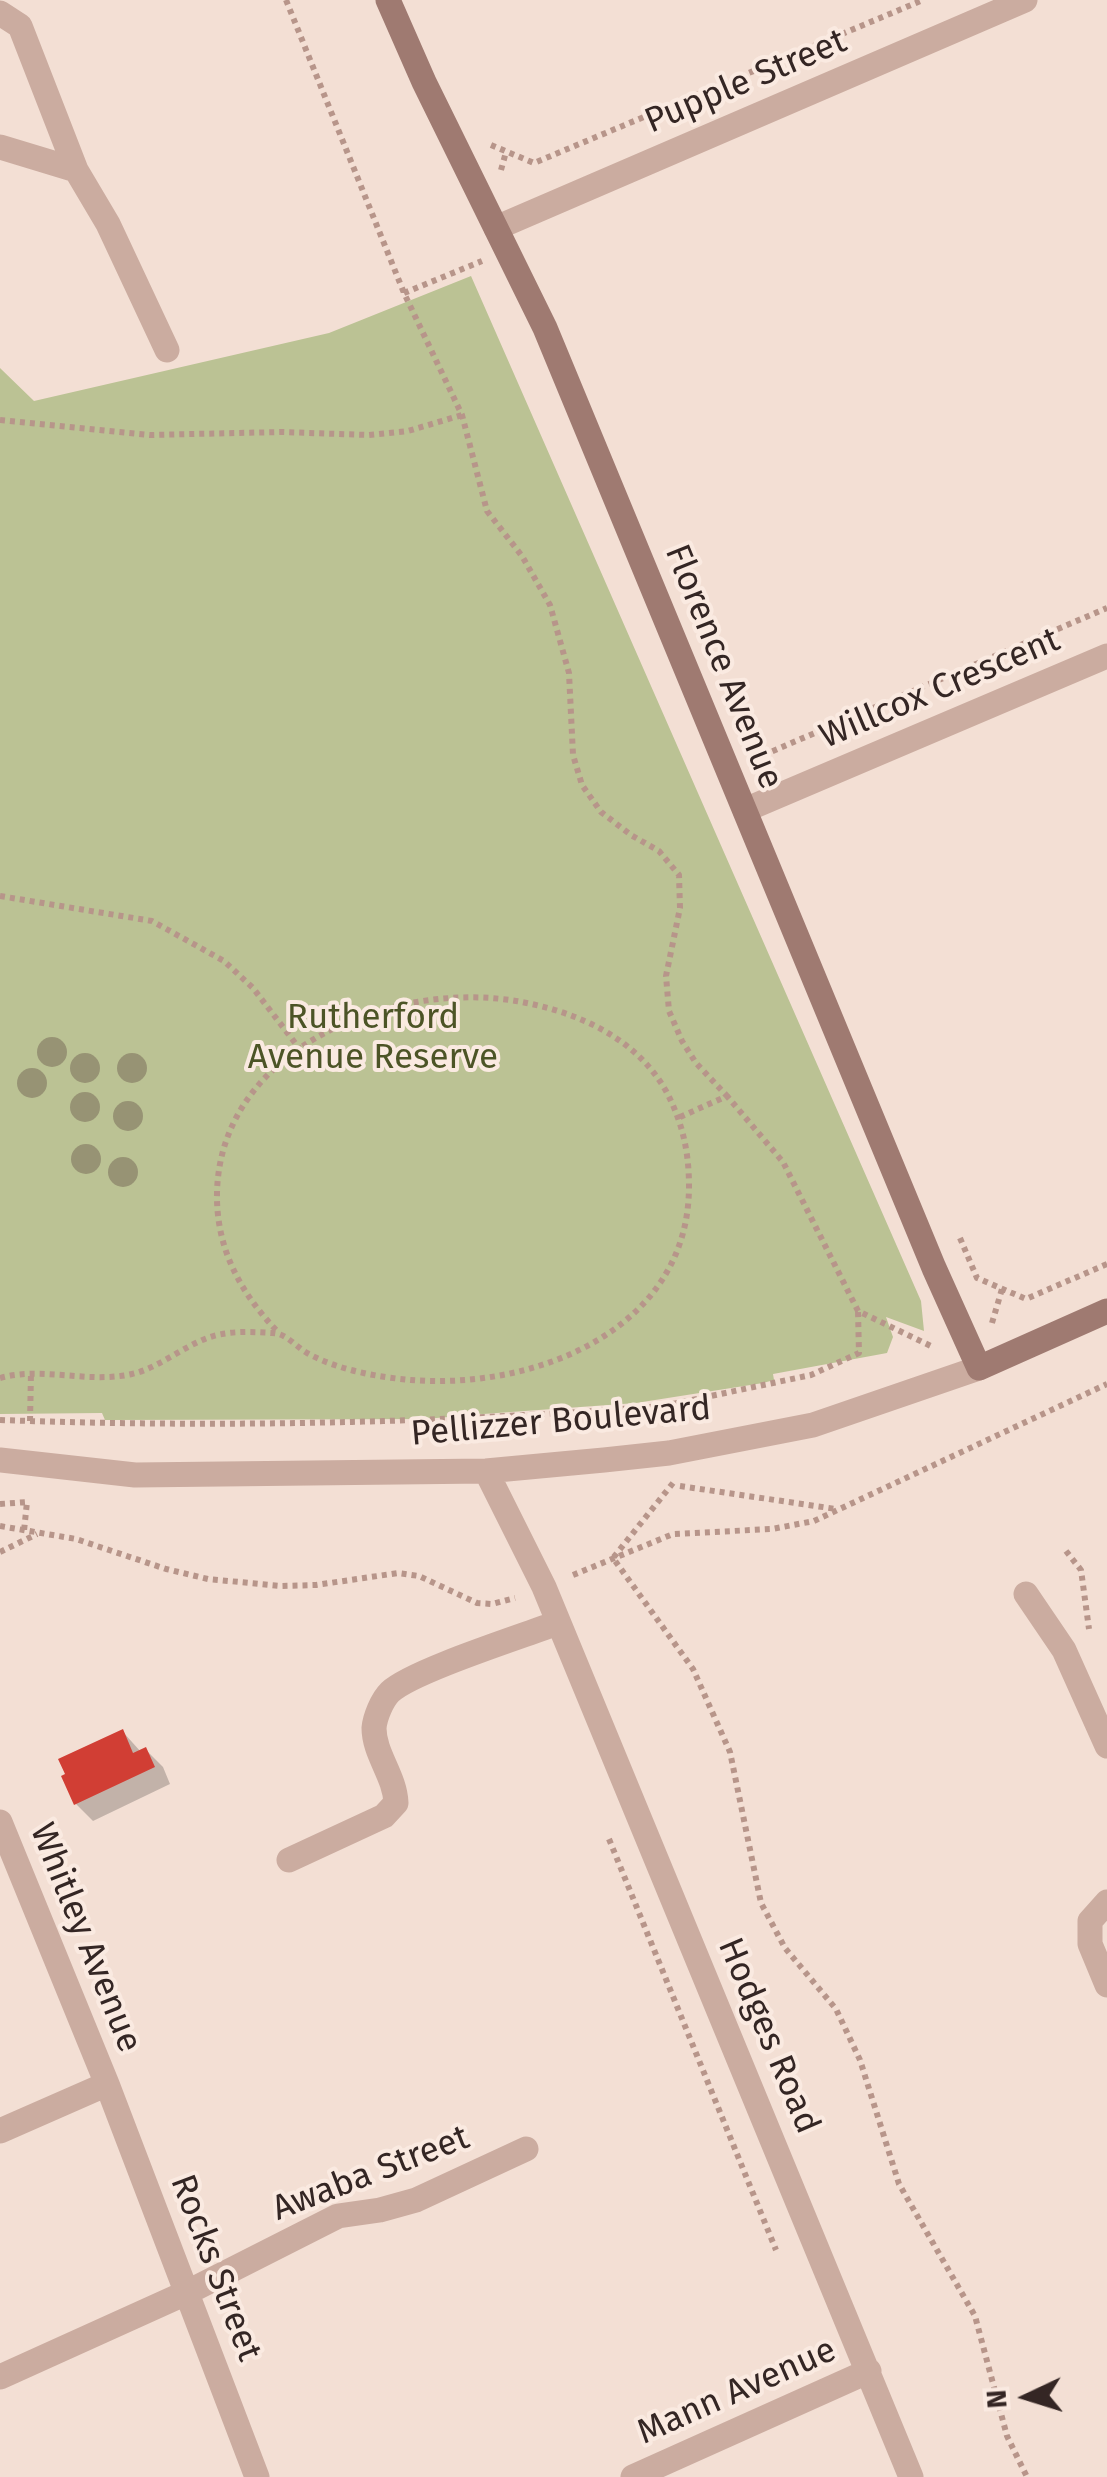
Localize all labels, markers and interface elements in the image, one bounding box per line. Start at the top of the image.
street label: Pupple Street [639,21,853,143]
street label: Florence Avenue [655,539,791,795]
street label: Willcox Crescent [814,620,1066,758]
park label: Rutherford Avenue Reserve [248,997,498,1079]
street label: Pellizzer Boulevard [409,1388,713,1456]
street label: Whitley Avenue [20,1817,150,2059]
street label: Hodges Road [708,1932,828,2140]
street label: Awaba Street [267,2117,475,2231]
street label: Rocks Street [160,2169,270,2367]
street label: Mann Avenue [631,2330,843,2454]
north arrow [977,2347,1077,2447]
text: N [979,2389,1014,2410]

